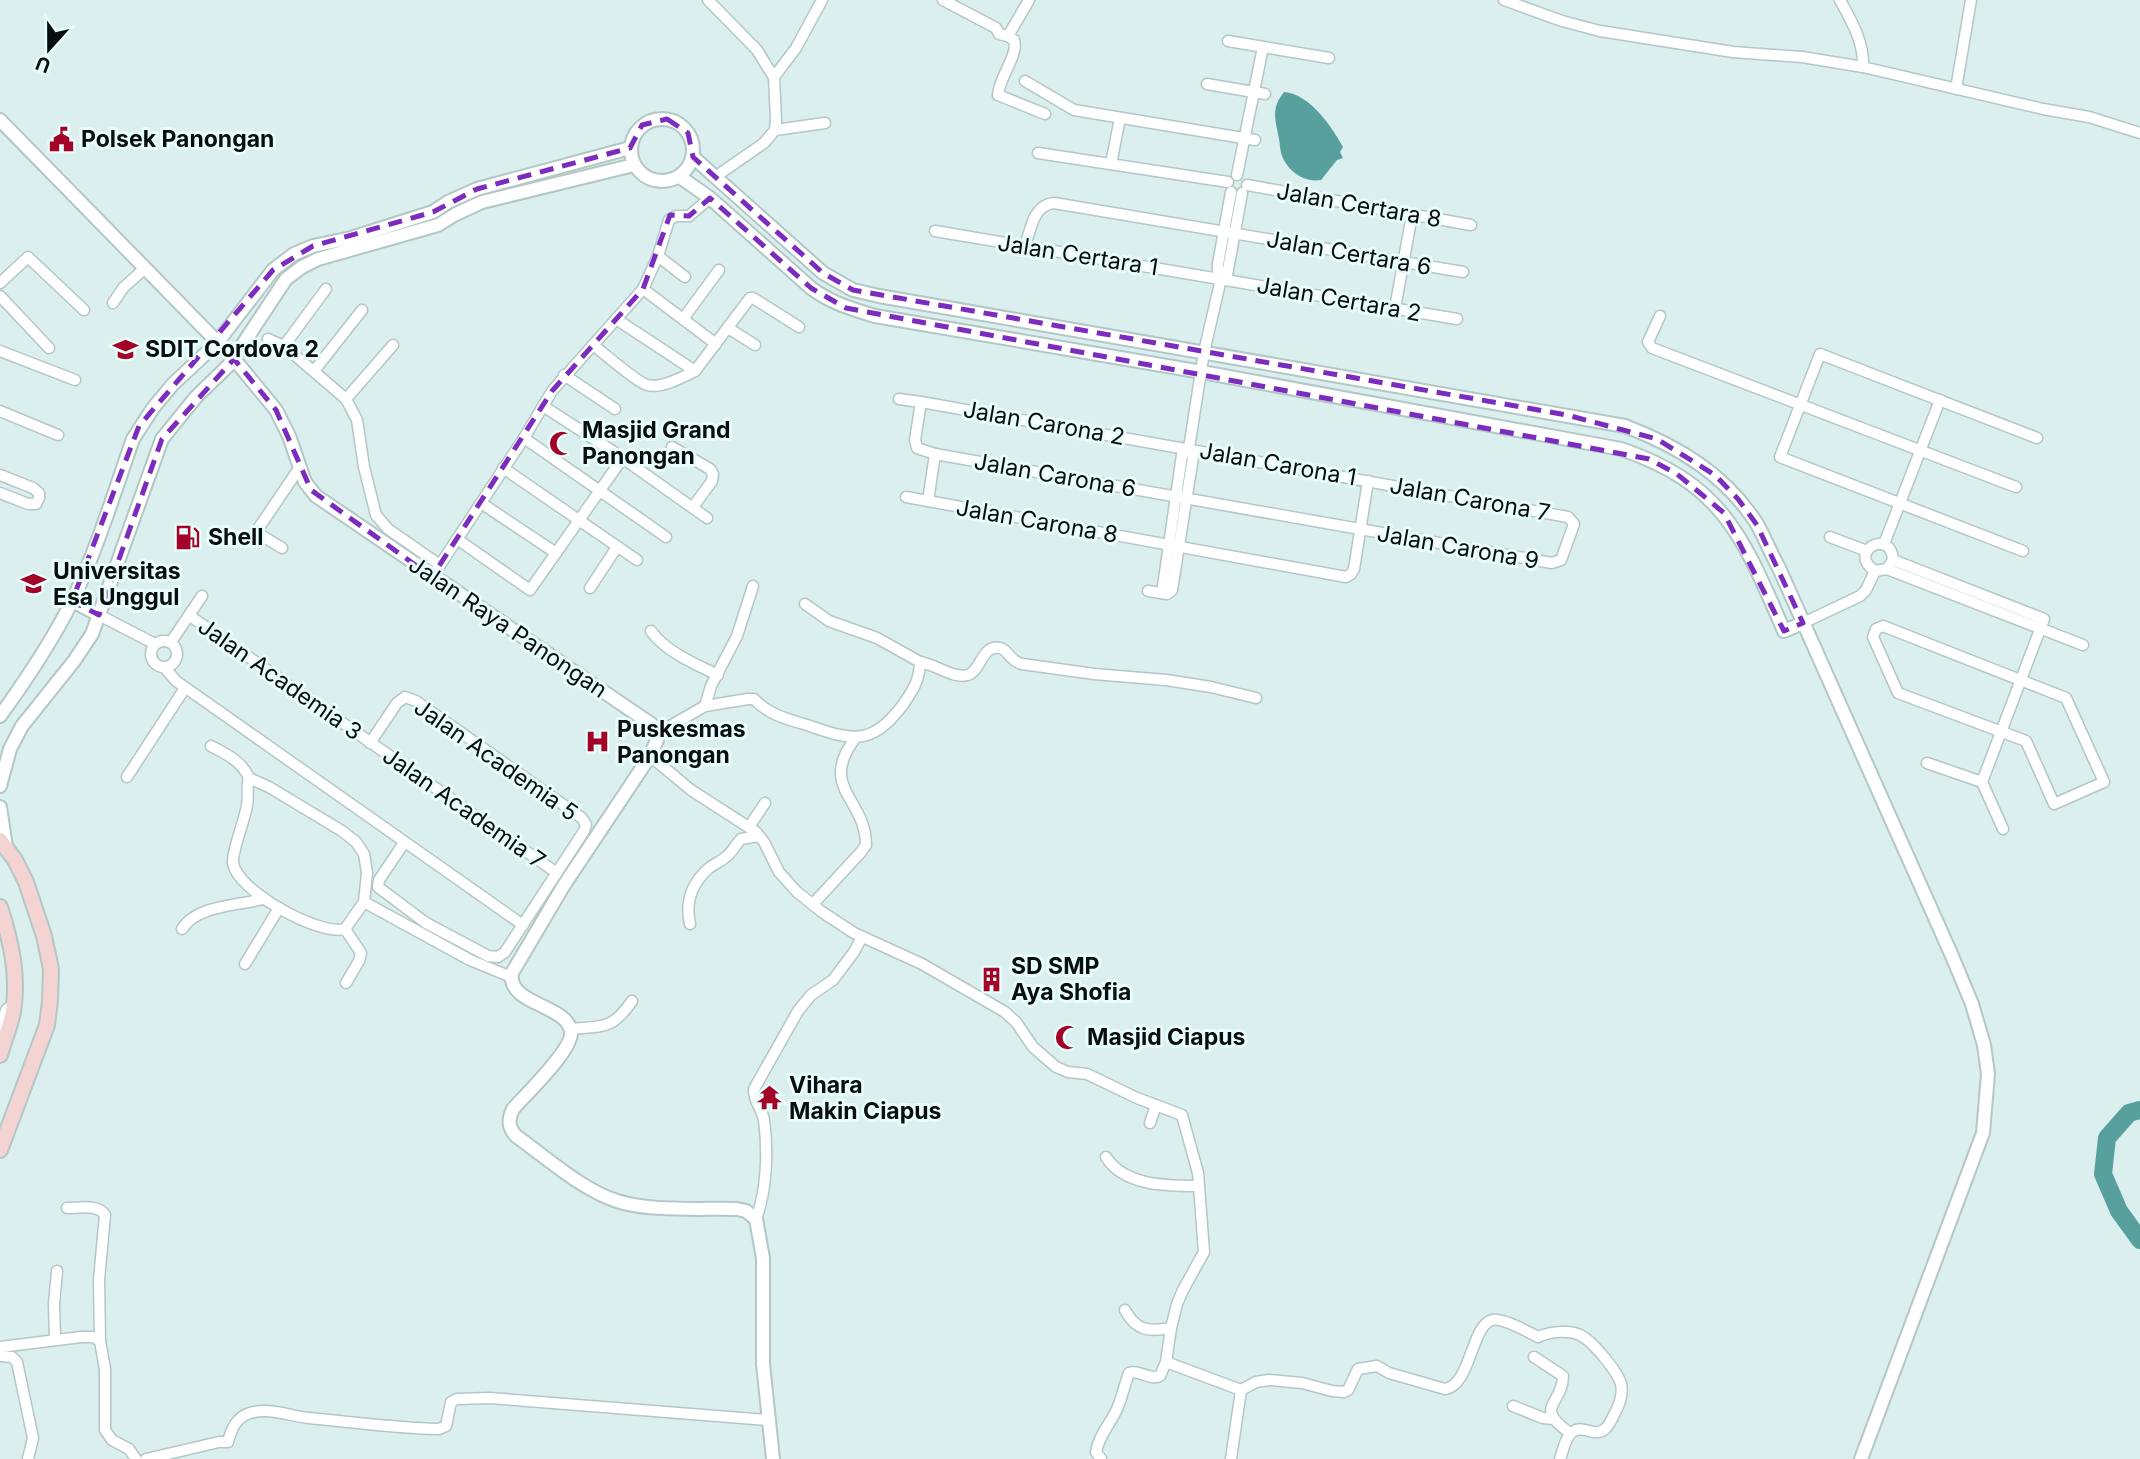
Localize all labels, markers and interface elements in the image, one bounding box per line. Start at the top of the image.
north arrow [14,14,84,84]
text: U [32,51,54,78]
public building icon: Polsek Panongan [47,125,75,153]
place label: Polsek Panongan [81,125,274,153]
street label: Jalan Certara 8 [1275,177,1443,233]
street label: Jalan Certara 6 [1264,225,1434,281]
street label: Jalan Certara 1 [996,229,1160,281]
street label: Jalan Certara 2 [1255,271,1423,327]
school or university icon: SDIT Cordova 2 [111,335,139,363]
place label: SDIT Cordova 2 [145,335,319,363]
street label: Jalan Carona 2 [961,395,1127,451]
place label: Masjid Grand Panongan [582,416,731,470]
mosque icon: Masjid Grand Panongan [548,429,576,457]
street label: Jalan Carona 1 [1197,436,1359,492]
street label: Jalan Carona 6 [972,447,1138,503]
street label: Jalan Carona 7 [1388,471,1552,527]
street label: Jalan Carona 8 [954,493,1120,549]
street label: Jalan Carona 9 [1375,519,1541,575]
fuel station icon: Shell [174,523,202,551]
place label: Shell [208,523,264,551]
street label: Jalan Raya Panongan [403,550,613,704]
place label: Universitas Esa Unggul [53,557,181,611]
school or university icon: Universitas Esa Unggul [19,570,47,598]
street label: Jalan Academia 3 [193,612,367,746]
street label: Jalan Academia 5 [409,693,583,827]
place label: Puskesmas Panongan [617,715,746,769]
hospital icon: Puskesmas Panongan [583,728,611,756]
street label: Jalan Academia 7 [377,741,551,875]
place label: SD SMP Aya Shofia [1011,952,1131,1006]
building icon: SD SMP Aya Shofia [977,965,1005,993]
mosque icon: Masjid Ciapus [1053,1023,1081,1051]
place label: Masjid Ciapus [1087,1023,1245,1051]
place label: Vihara Makin Ciapus [789,1071,942,1125]
temple icon: Vihara Makin Ciapus [755,1084,783,1112]

